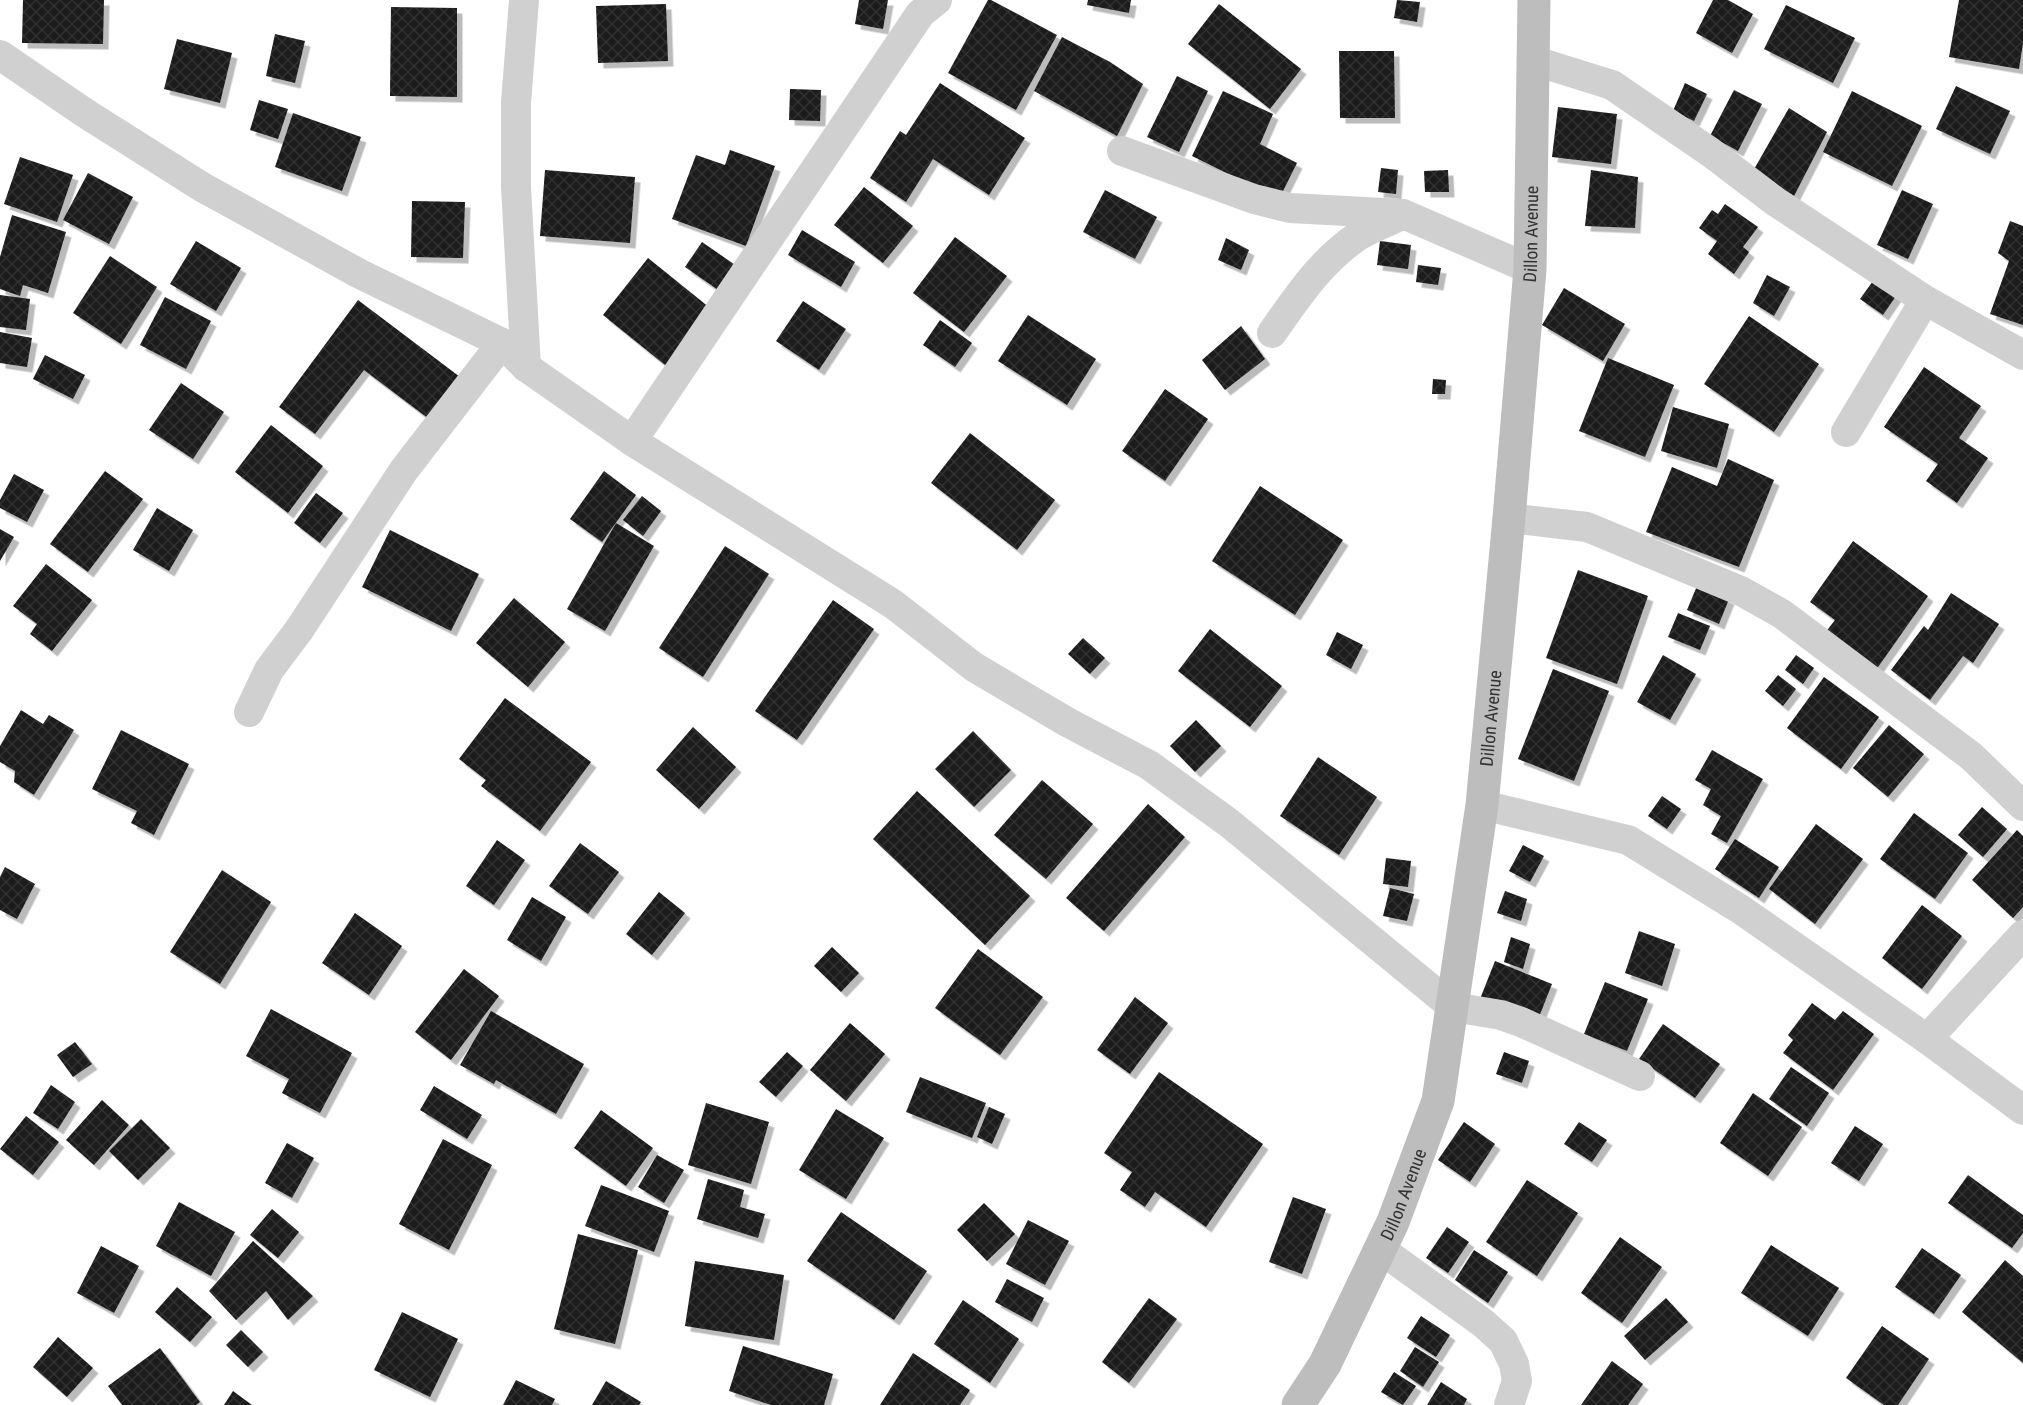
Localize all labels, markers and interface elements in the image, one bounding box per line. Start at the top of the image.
street label: Dillon Avenue [1518,186,1542,283]
street label: Dillon Avenue [1475,669,1505,767]
street label: Dillon Avenue [1375,1146,1430,1243]

